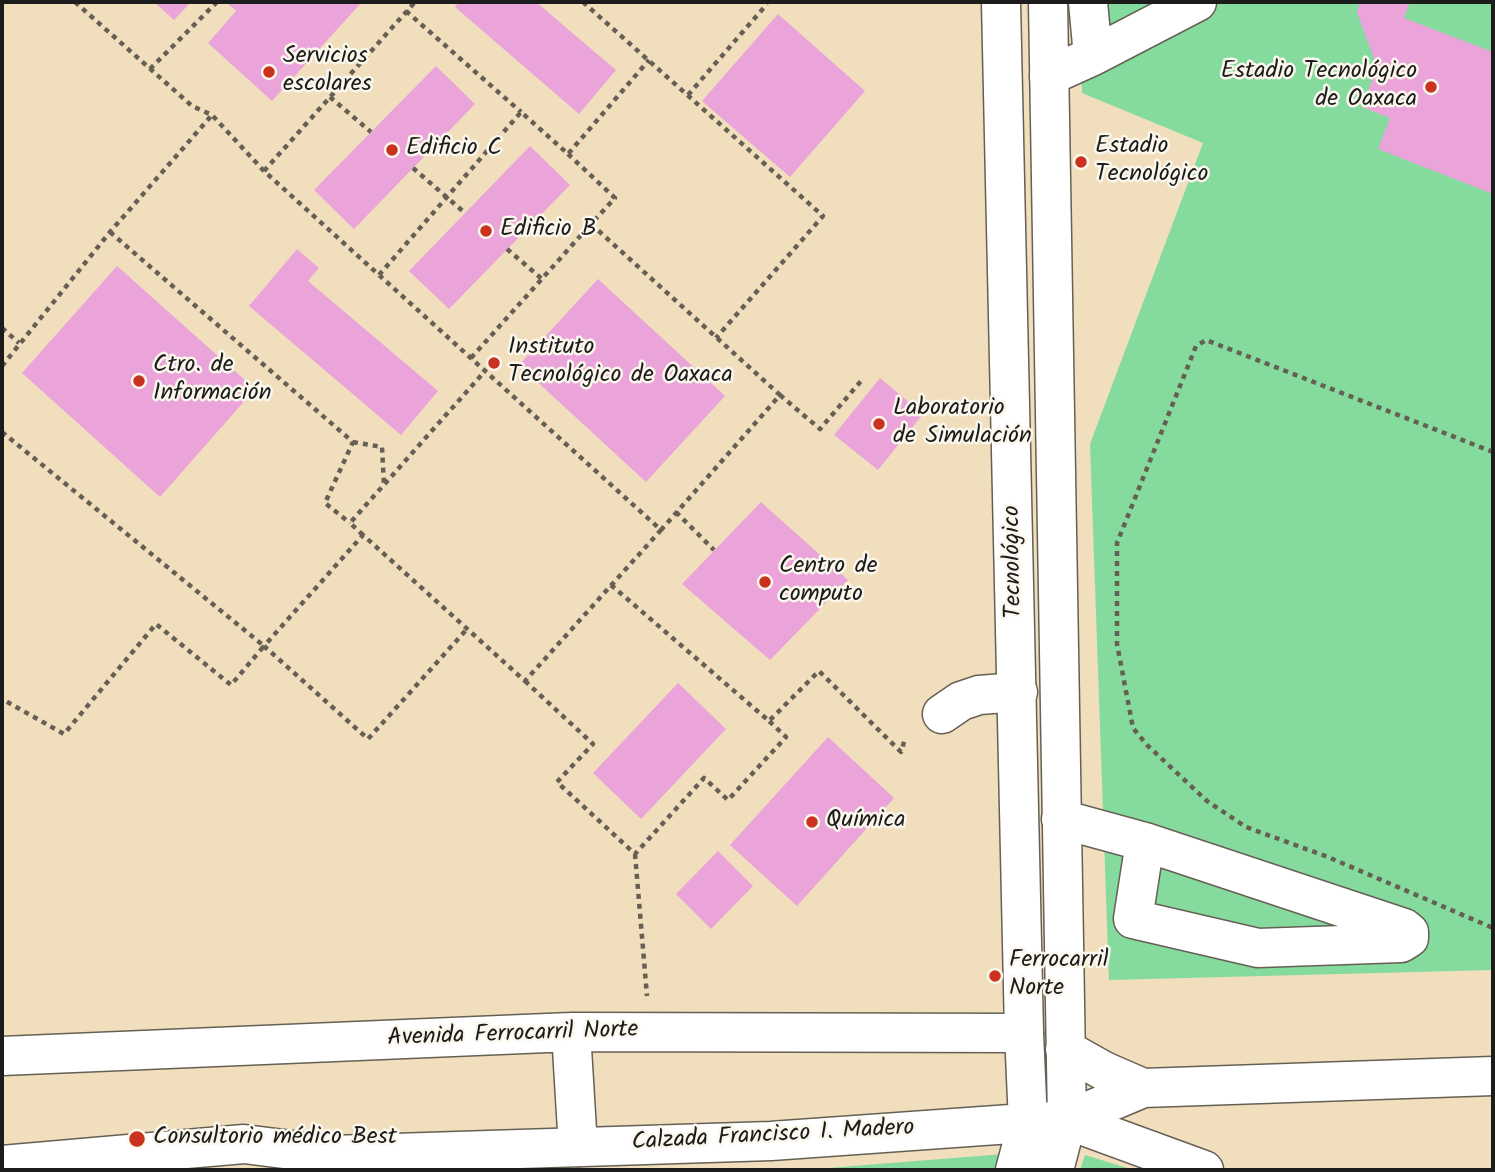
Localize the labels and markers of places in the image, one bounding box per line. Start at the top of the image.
place label: Servicios escolares [283,44,372,100]
place label: Estadio Tecnológico de Oaxaca [1221,59,1417,115]
marker: Servicios escolares [261,64,277,80]
marker: Estadio Tecnológico de Oaxaca [1423,79,1439,95]
place label: Estadio Tecnológico [1095,134,1208,190]
place label: Edificio C [406,136,502,164]
marker: Edificio C [384,142,400,158]
marker: Estadio Tecnológico [1073,154,1089,170]
place label: Edificio B [500,217,597,245]
marker: Edificio B [478,223,494,239]
place label: Instituto Tecnológico de Oaxaca [508,335,733,391]
place label: Ctro. de Información [153,353,271,409]
marker: Instituto Tecnológico de Oaxaca [486,355,502,371]
marker: Ctro. de Información [131,373,147,389]
place label: Laboratorio de Simulación [893,396,1032,452]
marker: Laboratorio de Simulación [871,416,887,432]
place label: Centro de computo [779,554,877,610]
marker: Centro de computo [757,574,773,590]
place label: Química [826,808,905,836]
marker: Química [804,814,820,830]
place label: Ferrocarril Norte [1009,948,1109,1004]
marker: Ferrocarril Norte [987,968,1003,984]
place label: Consultorio médico Best [153,1125,397,1153]
marker: Consultorio médico Best [127,1129,147,1149]

